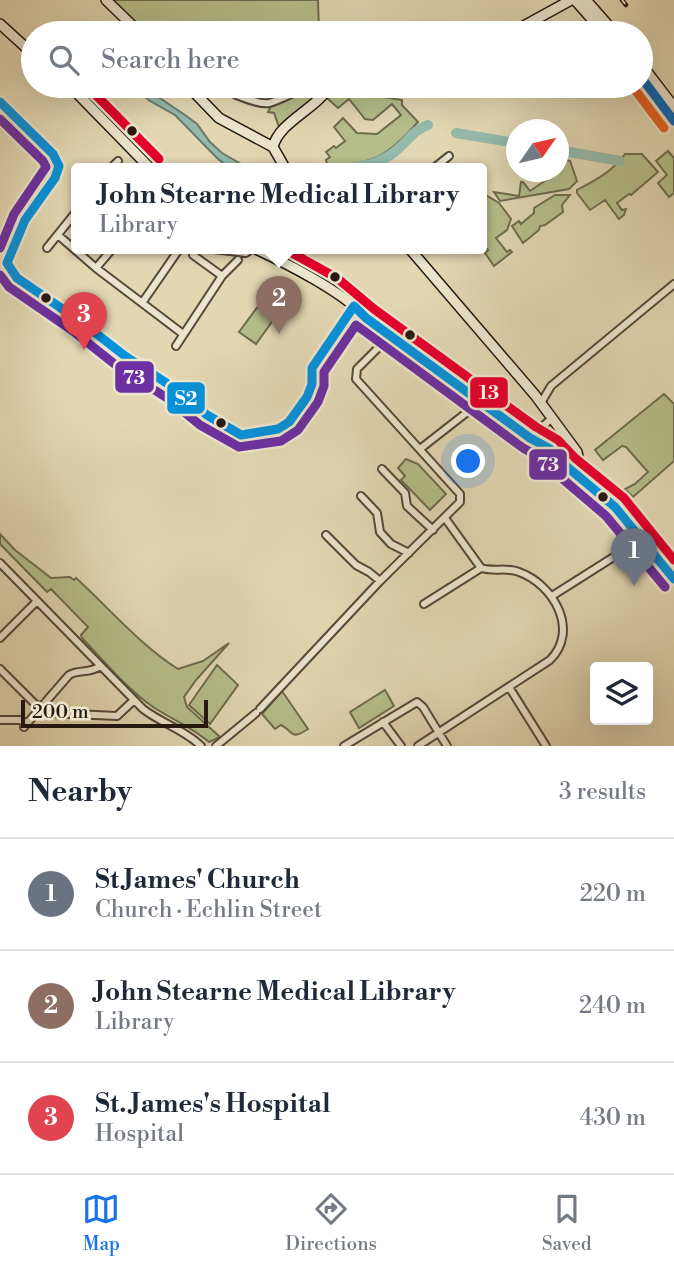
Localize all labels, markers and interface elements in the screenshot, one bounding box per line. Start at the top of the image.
search box [21,21,653,98]
icon: search [45,41,83,79]
text: Search here [101,44,240,76]
north arrow [506,119,569,182]
unlabelled marker [125,124,139,138]
popup [71,163,487,254]
text: John Stearne Medical Library [99,179,459,211]
text: Library [99,211,178,239]
unlabelled marker [328,270,342,284]
pin: 2 [256,276,302,334]
unlabelled marker [39,291,53,305]
pin: 3 [61,292,107,350]
unlabelled marker [403,328,417,342]
line badge: 73 [114,360,155,394]
text: 73 [123,366,145,390]
line badge: 13 [469,376,509,409]
line badge: S2 [166,381,206,415]
text: 13 [479,381,499,405]
text: S2 [175,387,197,411]
unlabelled marker [214,416,228,430]
your location [451,444,485,478]
line badge: 73 [528,448,568,481]
text: 73 [537,453,559,477]
unlabelled marker [596,490,610,504]
pin: 1 [611,528,657,586]
map controls [590,662,653,725]
button: layers [590,662,653,725]
scale bar [21,697,208,729]
text: 200 m [32,700,89,724]
text: Nearby [28,773,132,811]
text: 3 results [559,778,646,806]
text: St James' Church [95,864,300,896]
text: 1 [45,880,57,908]
text: 220 m [580,880,646,908]
text: Church · Echlin Street [95,896,322,924]
text: John Stearne Medical Library [95,976,456,1008]
text: 2 [44,992,58,1020]
text: 240 m [579,992,646,1020]
text: Library [95,1008,174,1036]
text: St. James's Hospital [95,1088,330,1120]
text: 3 [44,1104,58,1132]
text: 430 m [579,1104,646,1132]
text: Hospital [95,1120,184,1148]
tab: Map [82,1190,120,1256]
tab: Directions [285,1190,377,1256]
tab: Saved [542,1190,592,1256]

